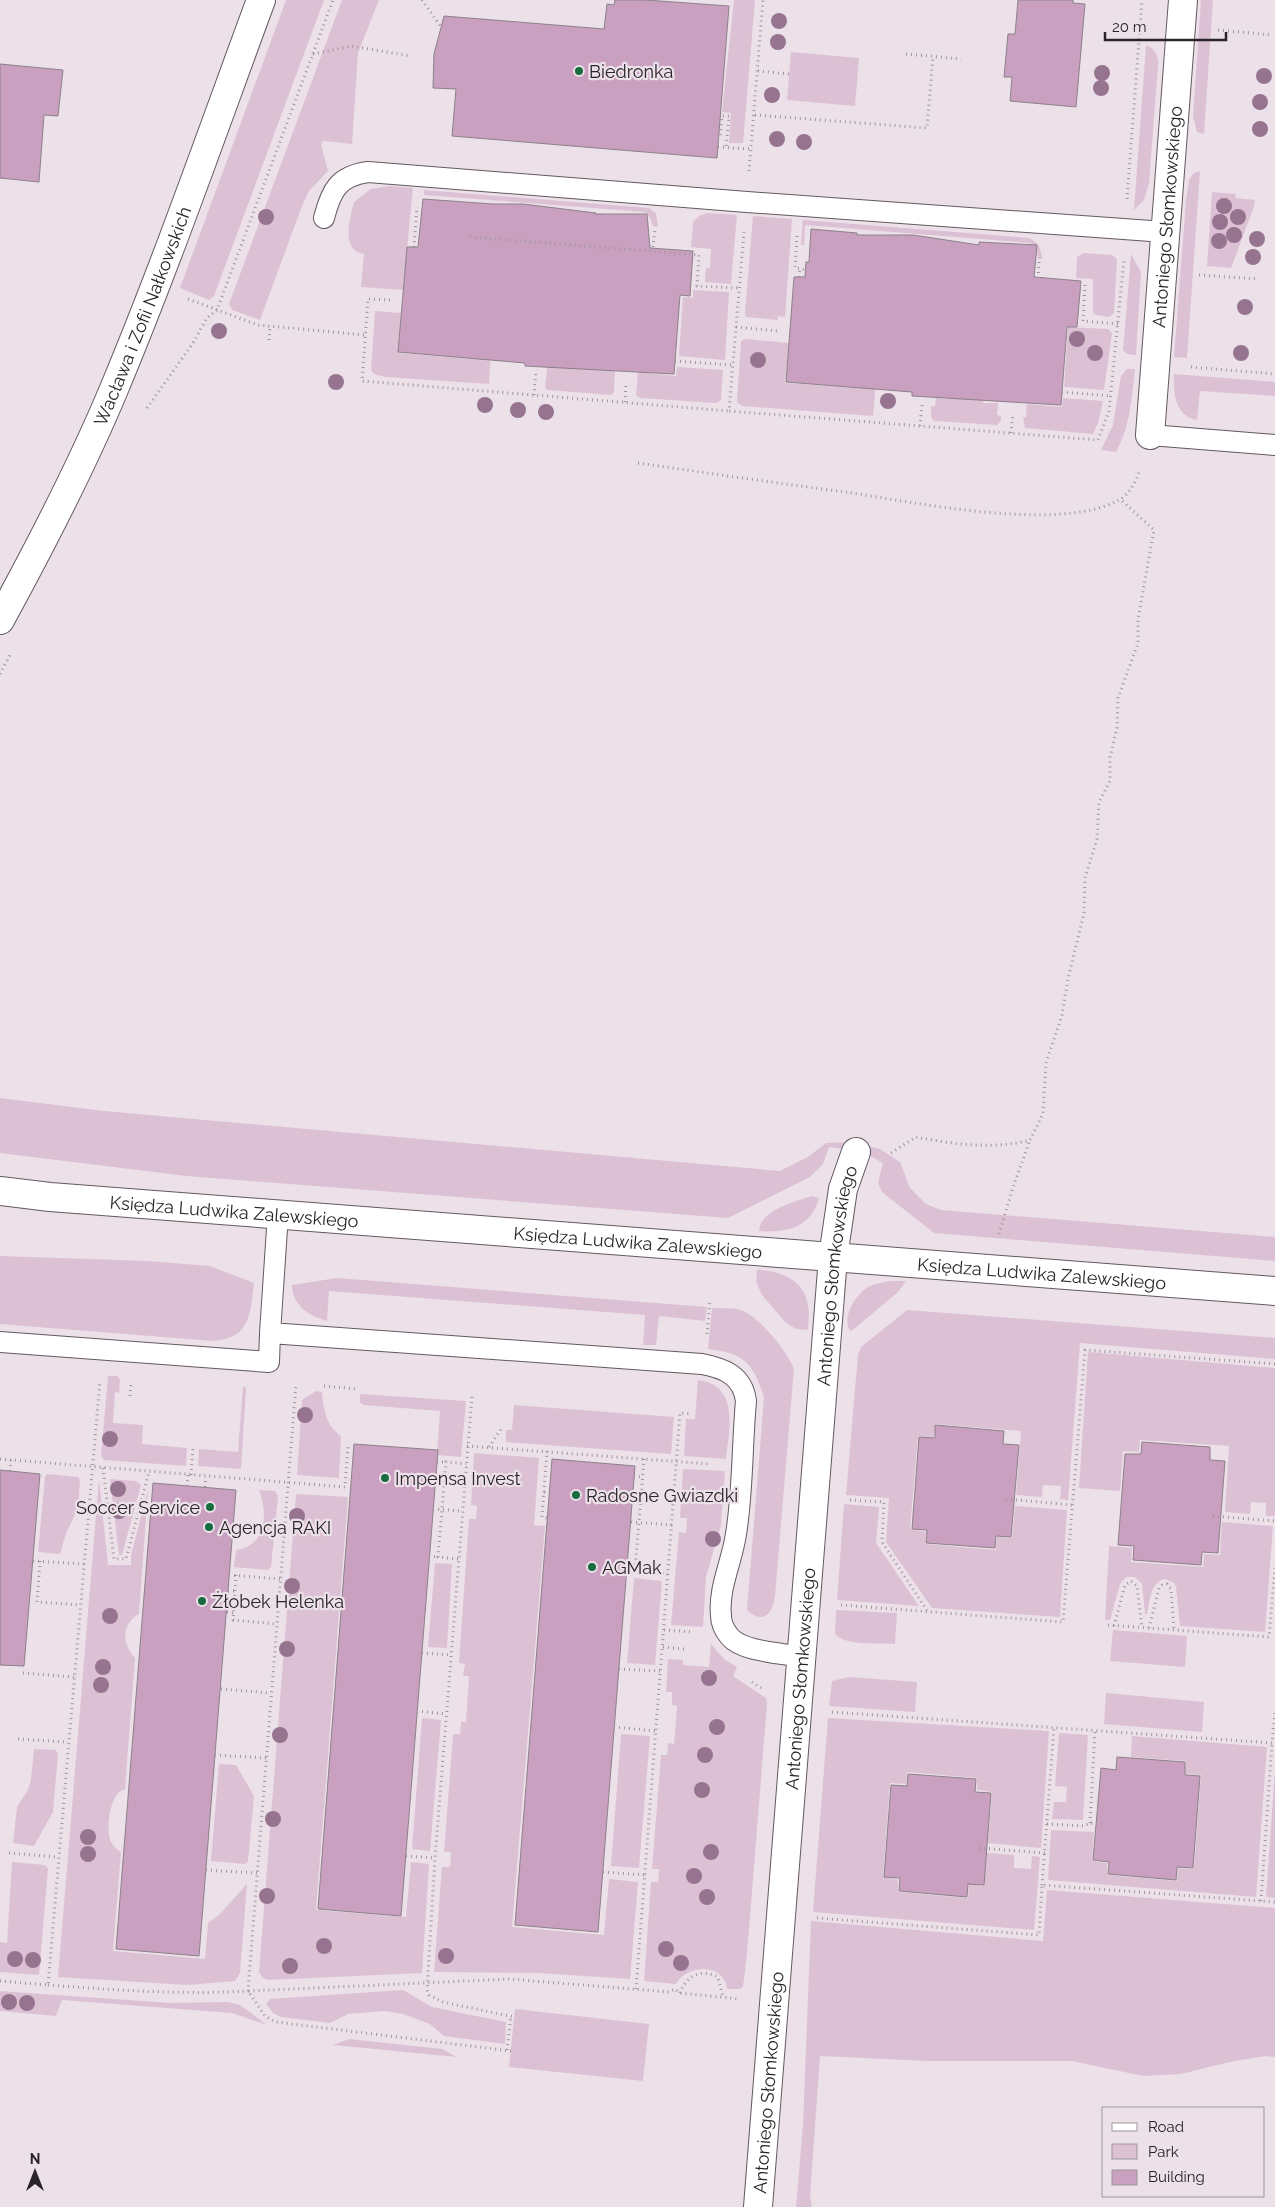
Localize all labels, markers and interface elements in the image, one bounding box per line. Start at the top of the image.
scale bar [1105,10,1226,42]
text: 20 m [1112,18,1147,36]
place label: Biedronka [589,61,673,82]
marker: Biedronka [573,65,585,77]
street label: Antoniego Słomkowskiego [1148,105,1185,328]
street label: Wacława i Zofii Nałkowskich [89,203,195,429]
street label: Antoniego Słomkowskiego [812,1162,861,1387]
street label: Księdza Ludwika Zalewskiego [109,1191,360,1231]
street label: Księdza Ludwika Zalewskiego [513,1222,763,1262]
street label: Księdza Ludwika Zalewskiego [917,1253,1167,1293]
place label: Impensa Invest [395,1468,521,1489]
marker: Impensa Invest [379,1472,391,1484]
place label: Radosne Gwiazdki [586,1485,738,1506]
marker: Radosne Gwiazdki [570,1489,582,1501]
place label: Soccer Service [76,1497,200,1518]
marker: Soccer Service [204,1501,216,1513]
place label: Agencja RAKI [219,1517,331,1538]
marker: Agencja RAKI [203,1521,215,1533]
place label: AGMak [602,1557,662,1578]
marker: AGMak [586,1561,598,1573]
street label: Antoniego Słomkowskiego [780,1567,819,1790]
place label: Żłobek Helenka [212,1591,344,1612]
marker: Żłobek Helenka [196,1595,208,1607]
street label: Antoniego Słomkowskiego [749,1970,787,2194]
legend [1102,2107,1265,2197]
text: Road [1148,2118,1184,2136]
text: Park [1148,2143,1179,2161]
north arrow [10,2147,60,2197]
text: N [30,2151,40,2167]
text: Building [1148,2168,1205,2186]

